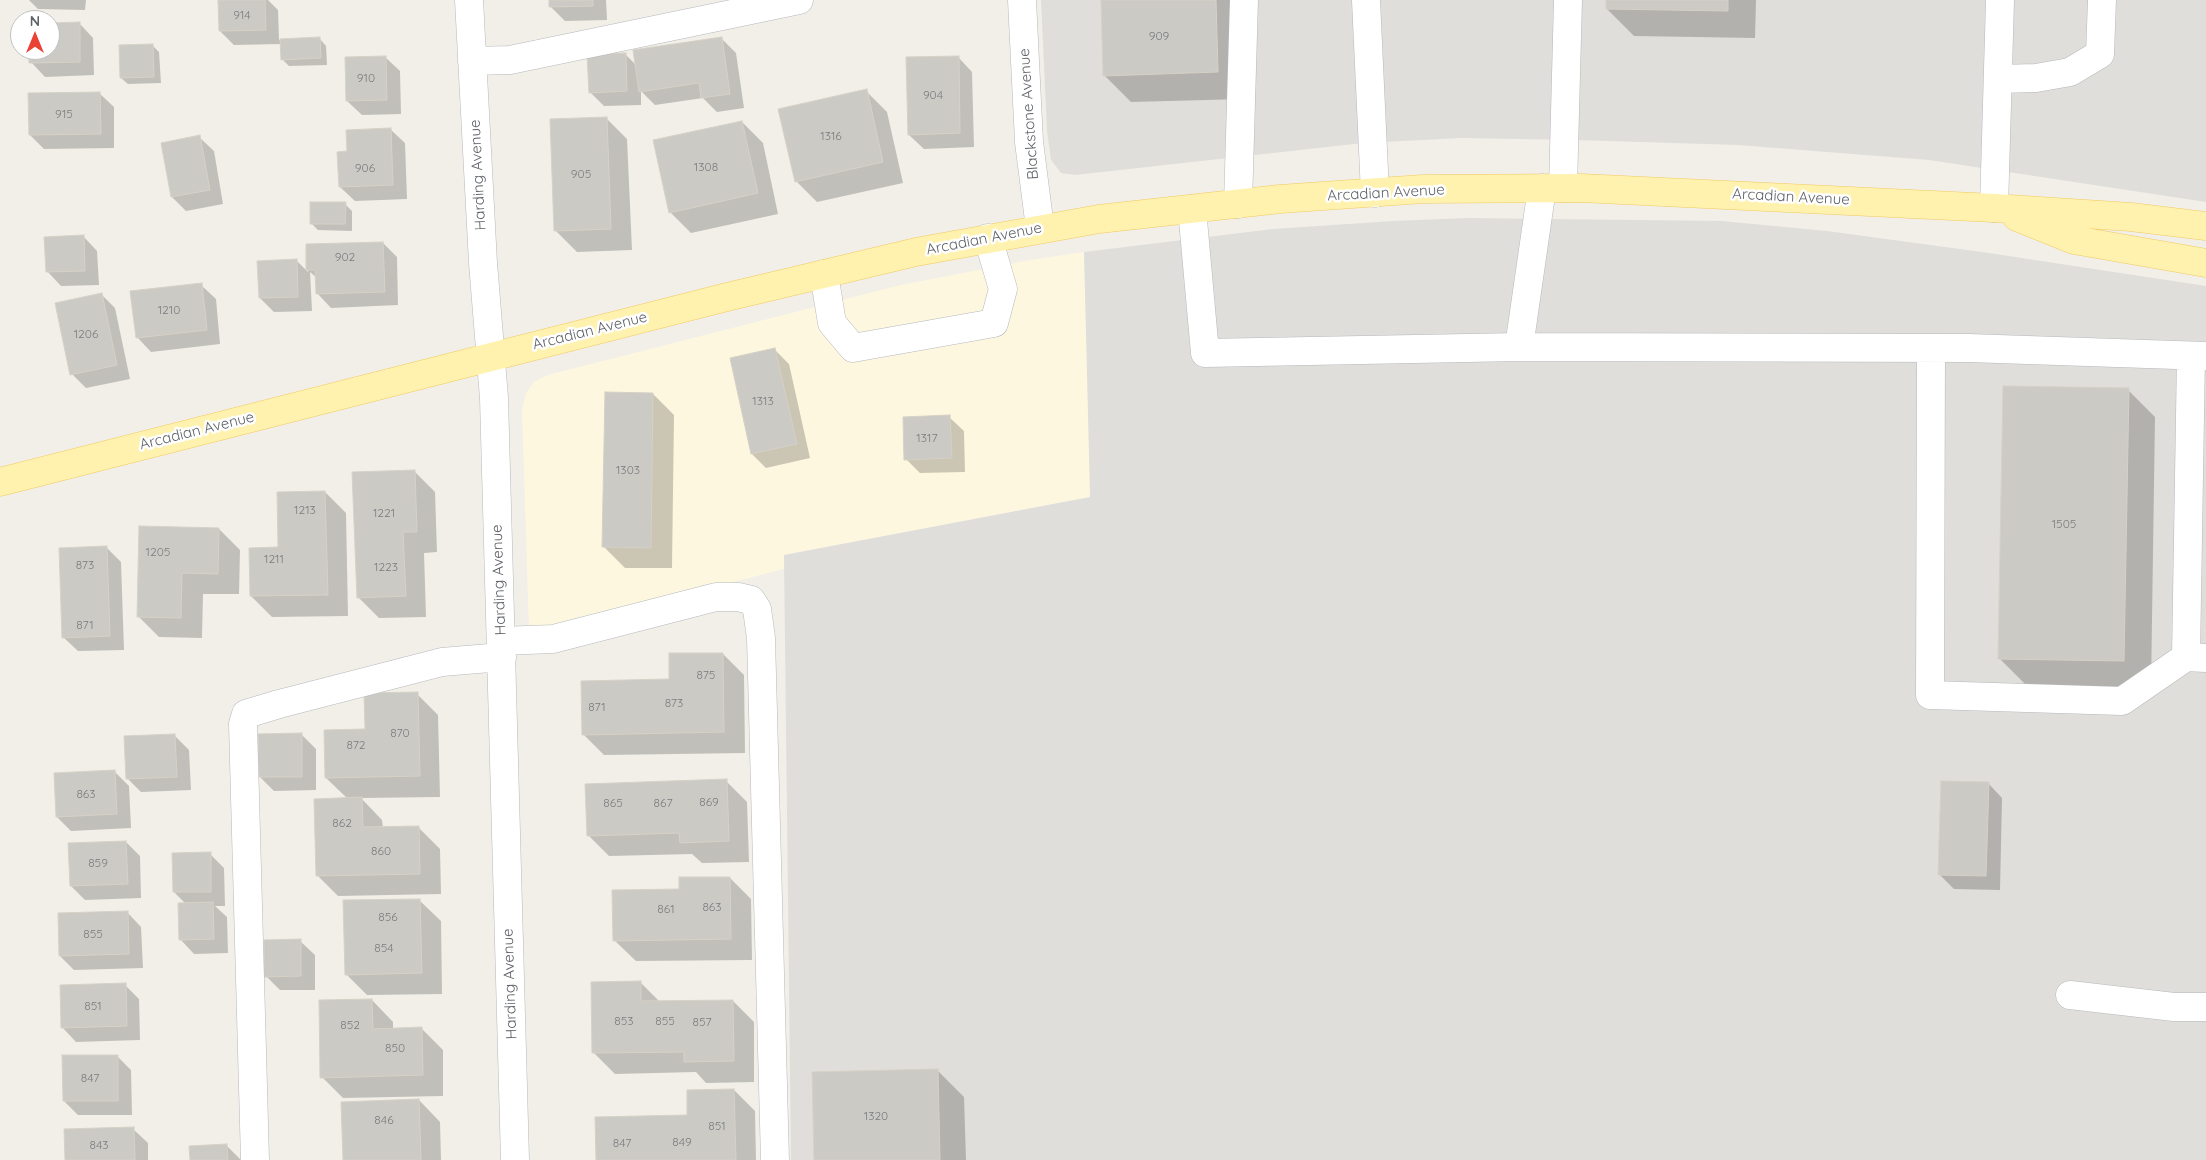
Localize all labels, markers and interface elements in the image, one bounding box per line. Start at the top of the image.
house number: 914 [233,8,251,22]
north arrow [10,10,60,60]
text: N [30,12,40,30]
house number: 909 [1149,29,1169,43]
street label: Blackstone Avenue [1015,48,1043,180]
house number: 910 [357,71,375,85]
house number: 904 [923,88,943,102]
house number: 915 [55,107,73,121]
street label: Harding Avenue [466,119,490,231]
house number: 1316 [820,129,842,143]
house number: 1308 [694,160,718,174]
house number: 906 [355,161,375,175]
house number: 905 [571,167,591,181]
street label: Arcadian Avenue [1327,181,1445,205]
street label: Arcadian Avenue [1732,185,1850,209]
street label: Arcadian Avenue [925,219,1043,259]
house number: 902 [335,250,355,264]
house number: 1210 [158,303,180,317]
street label: Arcadian Avenue [531,308,649,354]
house number: 1206 [74,327,98,341]
house number: 1313 [752,394,774,408]
street label: Arcadian Avenue [138,408,256,454]
house number: 1317 [916,431,938,445]
house number: 1303 [616,463,640,477]
house number: 1213 [294,503,316,517]
house number: 1221 [373,506,395,520]
house number: 1505 [2052,517,2076,531]
street label: Harding Avenue [488,524,510,636]
house number: 1205 [146,545,170,559]
house number: 1211 [264,552,284,566]
house number: 873 [76,558,94,572]
house number: 1223 [374,560,398,574]
house number: 871 [76,618,94,632]
house number: 875 [697,668,715,682]
house number: 873 [665,696,683,710]
house number: 871 [588,700,606,714]
house number: 870 [390,726,410,740]
house number: 872 [347,738,365,752]
house number: 863 [76,787,96,801]
house number: 869 [699,795,719,809]
house number: 865 [603,796,623,810]
house number: 867 [653,796,673,810]
house number: 862 [332,816,352,830]
house number: 860 [371,844,391,858]
house number: 859 [88,856,108,870]
house number: 863 [702,900,722,914]
house number: 861 [657,902,675,916]
house number: 856 [378,910,398,924]
house number: 855 [83,927,103,941]
street label: Harding Avenue [499,928,521,1040]
house number: 854 [374,941,394,955]
house number: 851 [84,999,102,1013]
house number: 853 [614,1014,634,1028]
house number: 855 [655,1014,675,1028]
house number: 857 [692,1015,712,1029]
house number: 852 [340,1018,360,1032]
house number: 850 [385,1041,405,1055]
house number: 847 [81,1071,99,1085]
house number: 1320 [864,1109,888,1123]
house number: 846 [374,1113,394,1127]
house number: 851 [708,1119,726,1133]
house number: 849 [672,1135,692,1149]
house number: 847 [613,1136,631,1150]
house number: 843 [89,1138,109,1152]

